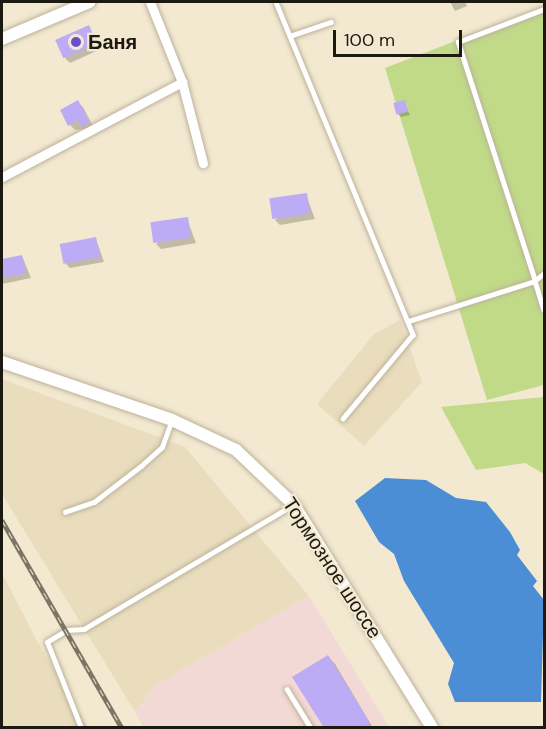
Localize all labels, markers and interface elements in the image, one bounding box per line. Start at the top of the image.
scale bar [336,18,465,56]
text: 100 m [344,28,395,52]
place label: Баня [88,30,137,54]
marker: Баня [69,35,83,49]
street label: Тормозное шоссе [277,493,387,643]

